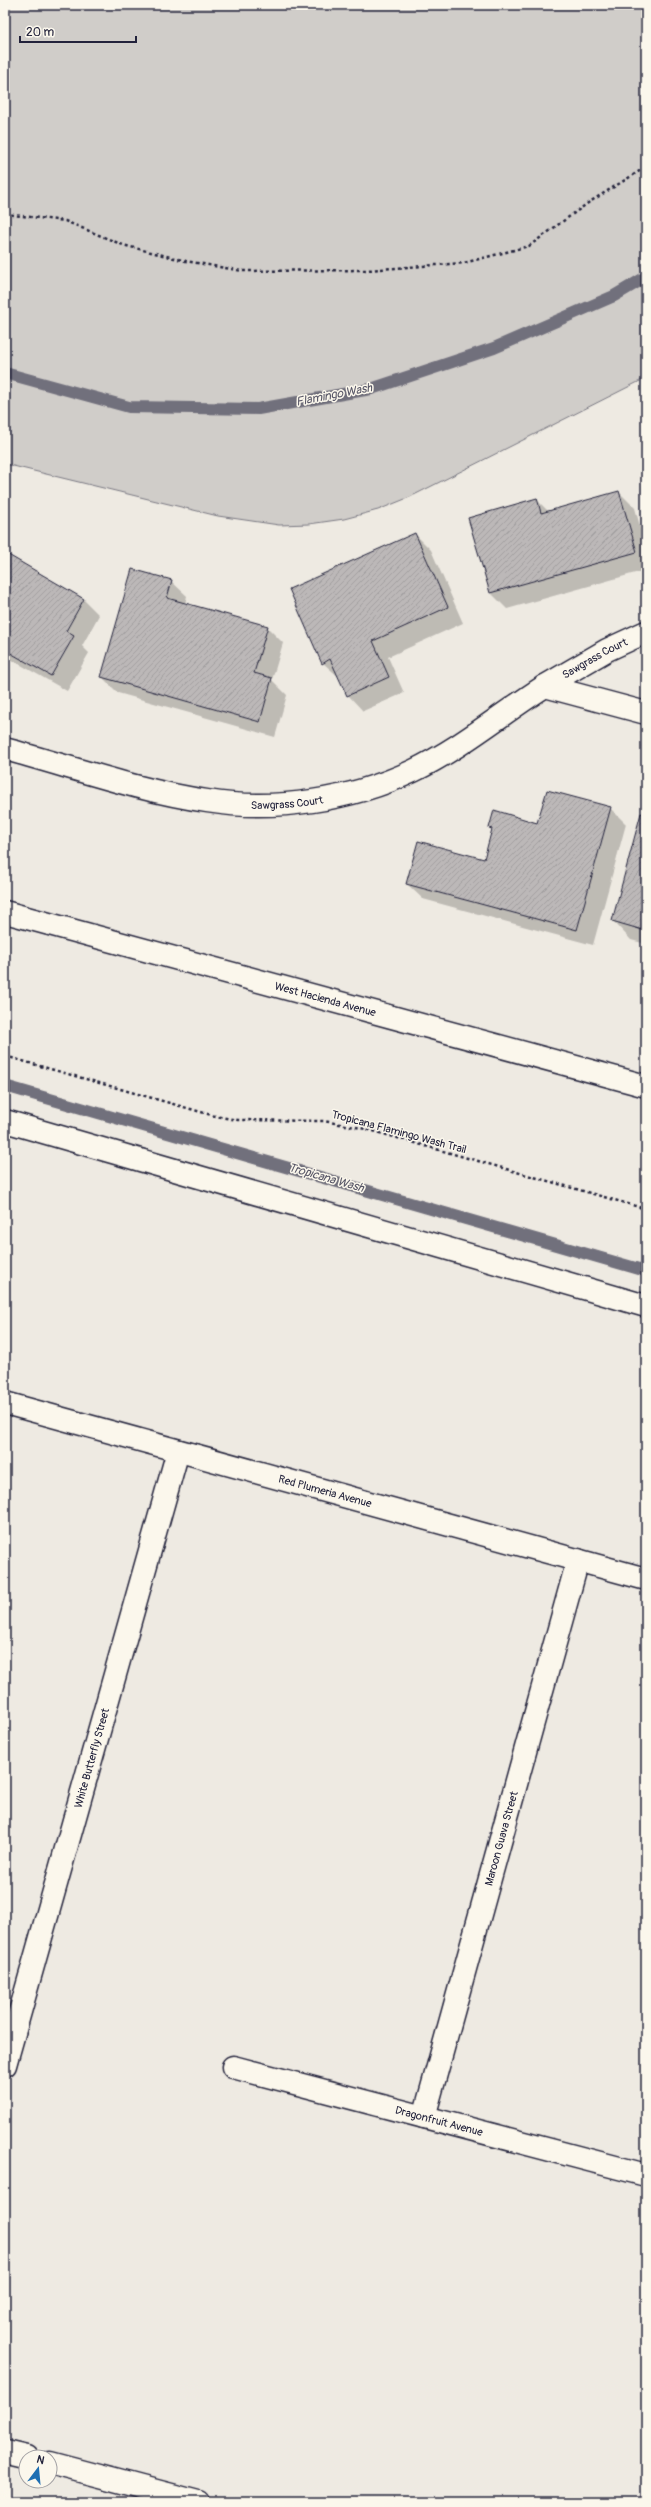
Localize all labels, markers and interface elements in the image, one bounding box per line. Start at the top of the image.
scale bar [20,18,136,44]
text: 20 m [26,25,55,40]
water label: Flamingo Wash [295,380,375,410]
street label: Sawgrass Court [560,635,630,681]
street label: Sawgrass Court [251,793,325,812]
street label: West Hacienda Avenue [273,979,378,1019]
street label: Tropicana Flamingo Wash Trail [330,1108,468,1156]
water label: Tropicana Wash [287,1160,367,1196]
street label: Red Plumeria Avenue [277,1472,374,1510]
street label: White Butterfly Street [71,1706,112,1809]
street label: Maroon Guava Street [482,1789,520,1887]
street label: Dragonfruit Avenue [394,2103,485,2139]
north arrow [18,2449,58,2489]
text: N [35,2453,47,2467]

